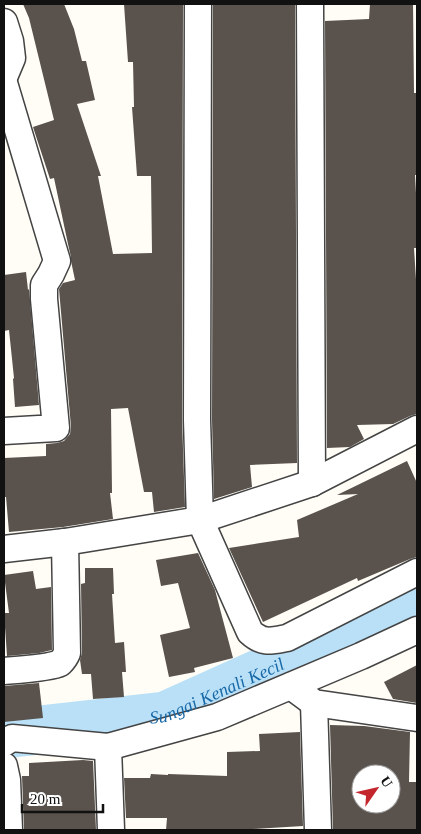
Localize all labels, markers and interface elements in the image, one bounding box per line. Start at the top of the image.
water label: Sungai Kenali Kecil [148,654,287,728]
north arrow [351,764,401,814]
text: U [377,774,395,790]
scale bar [22,782,104,814]
text: 20 m [30,791,61,807]

